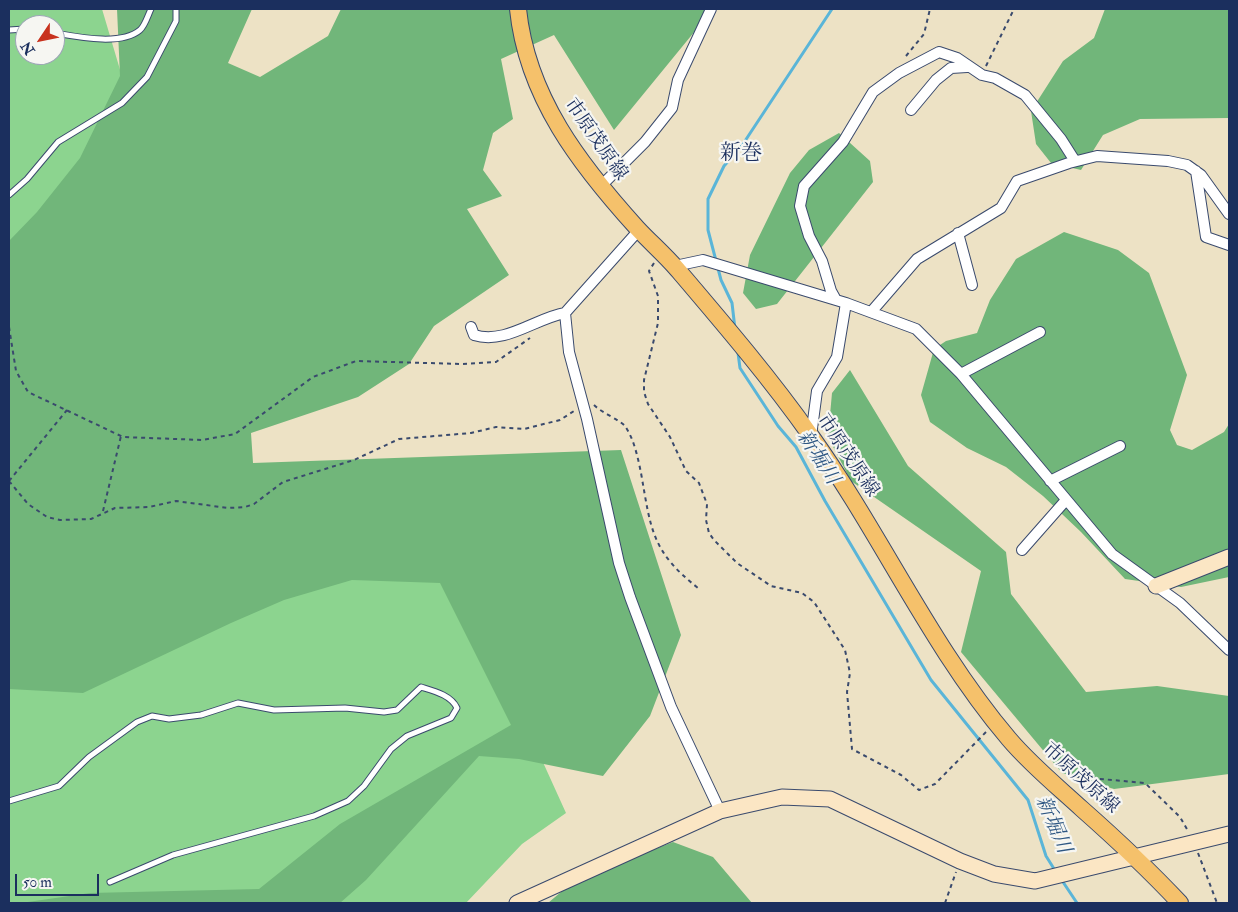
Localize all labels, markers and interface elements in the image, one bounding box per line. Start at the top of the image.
north arrow [15,15,65,65]
text: N [17,38,39,58]
street label: 市原茂原線 [558,95,632,185]
district label: 新巻 [720,141,762,167]
street label: 市原茂原線 [811,410,883,502]
water label: 新堀川 [791,426,843,490]
street label: 市原茂原線 [1037,739,1123,819]
water label: 新堀川 [1029,793,1075,857]
scale bar [18,864,101,896]
text: 50 m [23,873,52,892]

